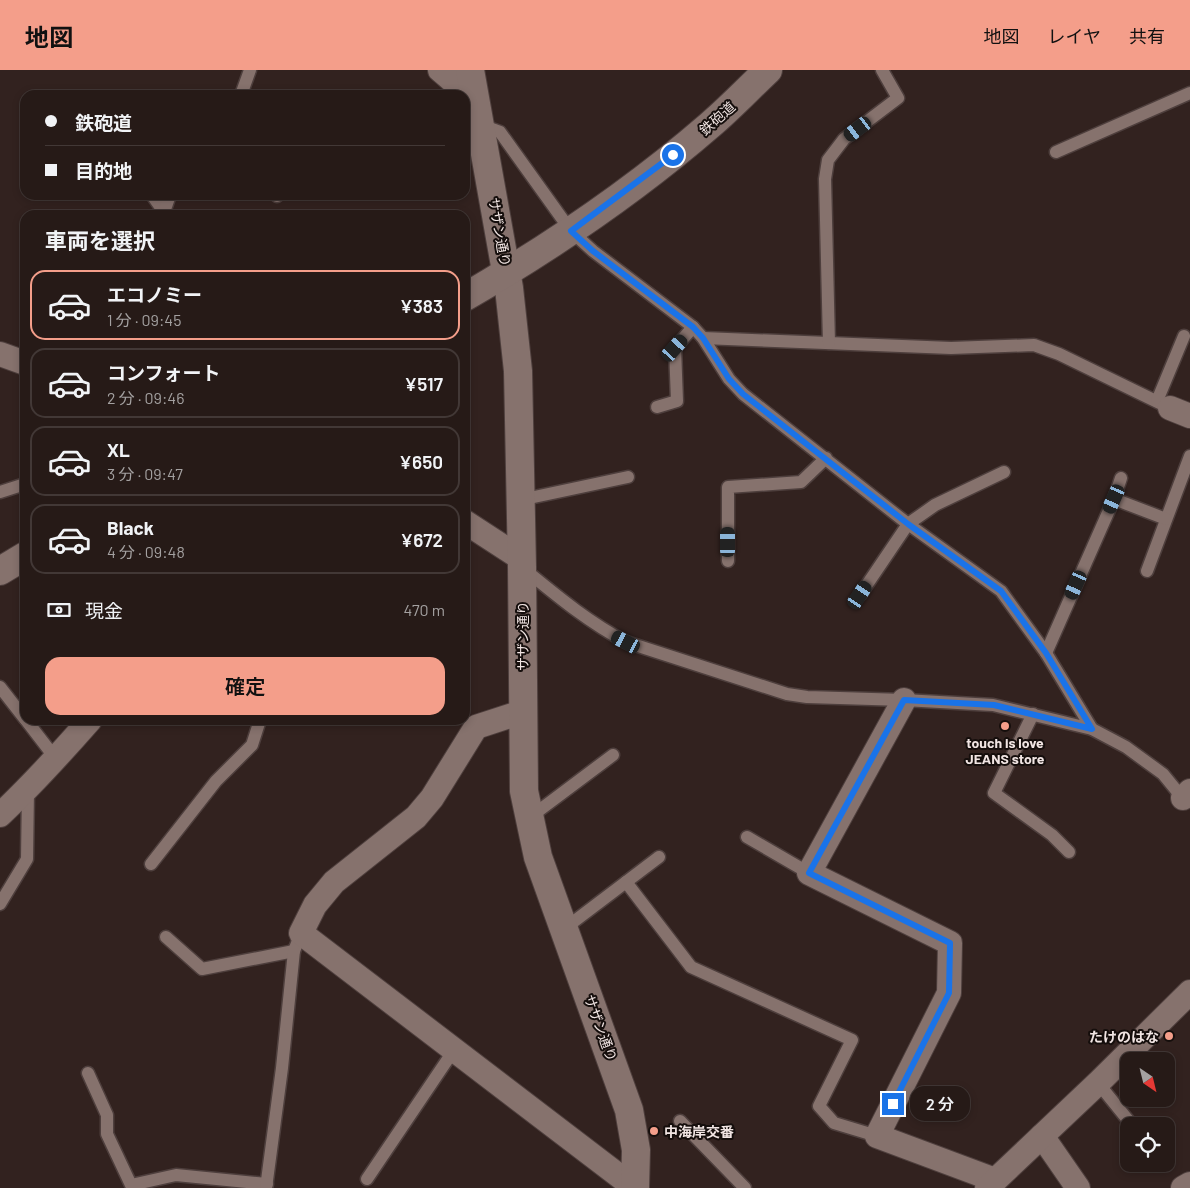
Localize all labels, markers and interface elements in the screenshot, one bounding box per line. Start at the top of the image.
text: 地図 [25,22,73,51]
text: 地図 [984,25,1020,47]
text: レイヤ [1048,25,1101,47]
text: 共有 [1129,25,1165,47]
street label: 鉄砲道 [696,98,738,138]
text: 鉄砲道 [75,111,132,134]
car [841,114,874,144]
route start [662,144,684,166]
text: 目的地 [75,159,132,182]
street label: サザン通り [486,196,514,268]
text: 車両を選択 [45,227,155,253]
icon: car [47,283,92,328]
text: エコノミー [107,283,202,306]
text: ¥383 [400,294,443,317]
text: 1 分 · 09:45 [107,310,181,329]
car [659,332,690,364]
icon: car [47,361,92,406]
text: コンフォート [107,361,220,384]
text: ¥517 [404,372,443,395]
text: 2 分 · 09:46 [107,388,184,407]
text: XL [107,438,130,461]
icon: car [47,439,92,484]
text: ¥650 [399,450,443,473]
text: 3 分 · 09:47 [107,464,183,483]
car [1101,482,1126,516]
text: Black [107,516,154,539]
icon: car [47,517,92,562]
car [720,527,735,557]
text: ¥672 [400,528,443,551]
text: 4 分 · 09:48 [107,542,185,561]
car [1063,568,1088,602]
car [845,578,874,612]
icon: cash [45,596,73,624]
text: 現金 [85,599,123,622]
text: 470 m [404,600,445,619]
street label: サザン通り [514,601,531,671]
car [609,629,642,655]
button: 確定 [45,657,445,715]
marker: touch is love JEANS store [999,720,1011,732]
place label: touch is love JEANS store [965,734,1045,767]
street label: サザン通り [581,992,621,1064]
place label: たけのはな [1089,1028,1159,1045]
marker: たけのはな [1163,1030,1175,1042]
north arrow [1120,1052,1175,1108]
map controls [1120,1052,1175,1172]
callout: 2 分 [910,1086,970,1122]
route end [882,1093,904,1115]
text: 2 分 [926,1094,954,1113]
button: locate [1120,1117,1175,1172]
place label: 中海岸交番 [664,1123,734,1140]
marker: 中海岸交番 [648,1125,660,1137]

